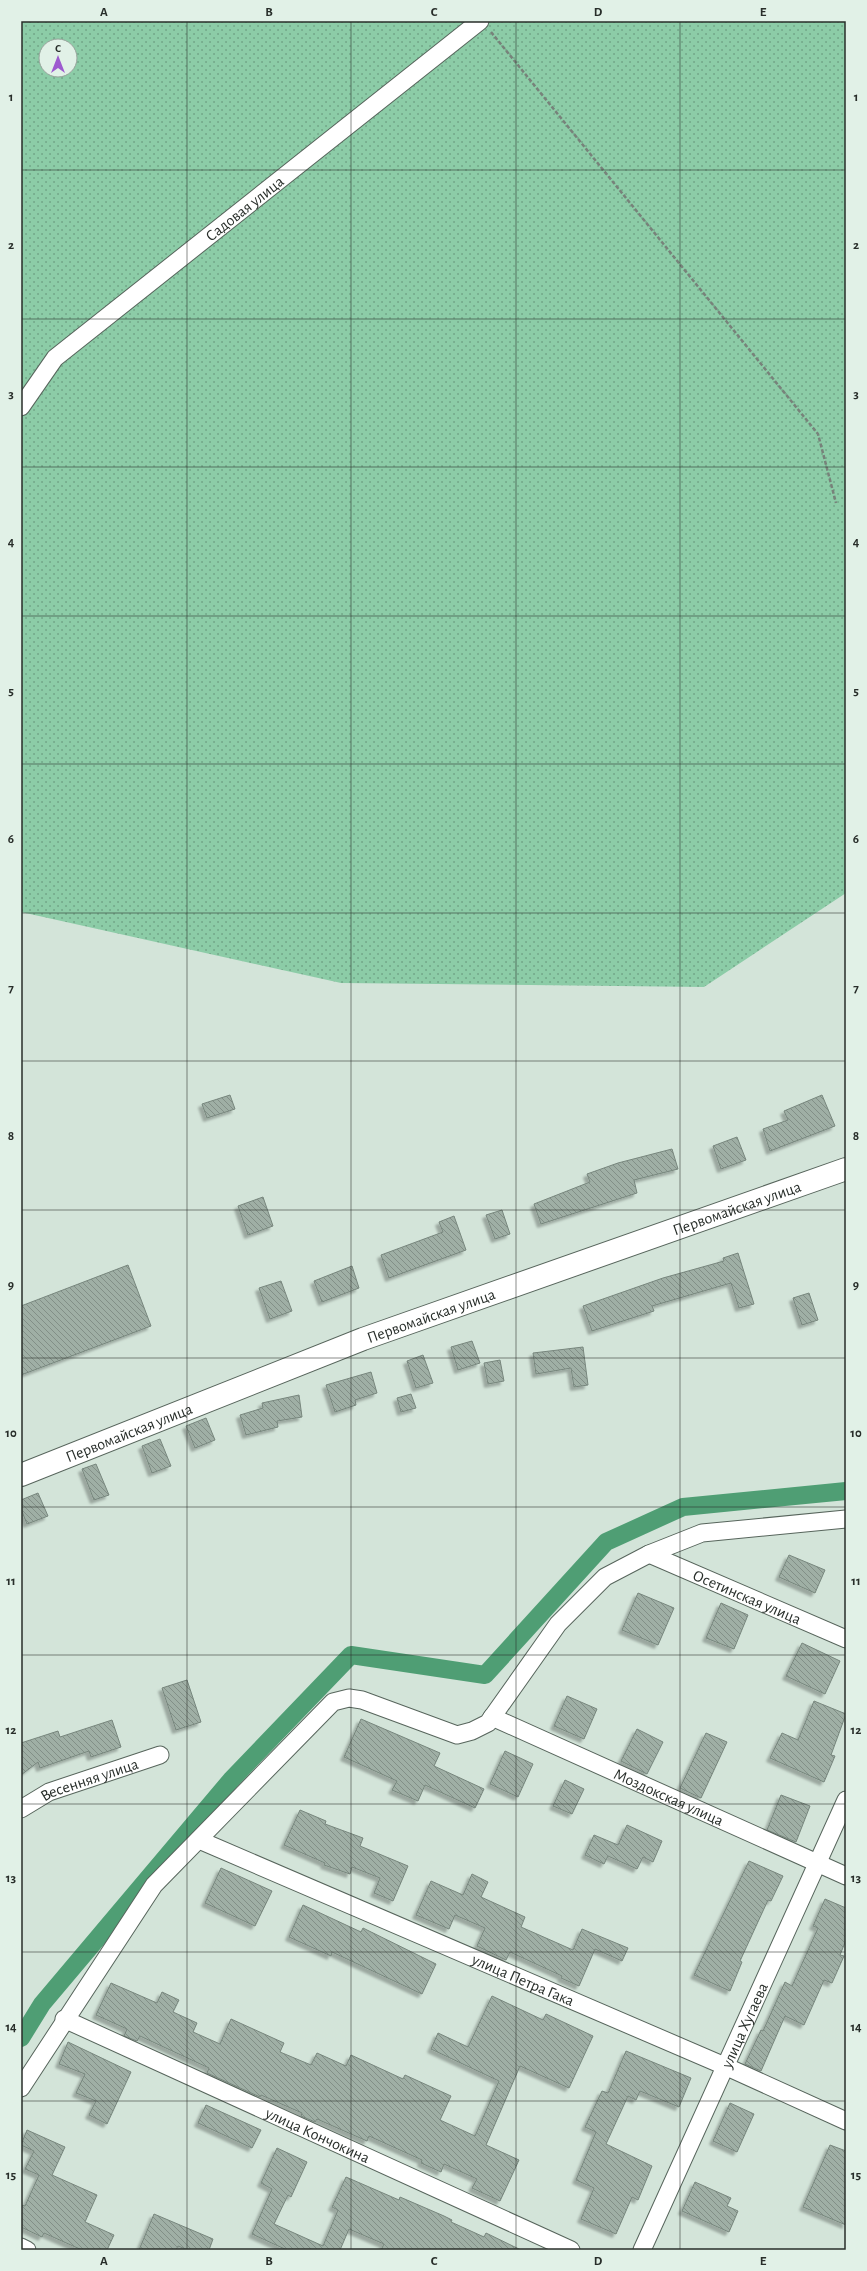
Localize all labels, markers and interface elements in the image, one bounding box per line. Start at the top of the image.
text: A [100,6,108,19]
text: B [265,6,273,19]
text: C [431,6,438,19]
text: D [594,6,603,19]
text: E [760,6,767,19]
north arrow [38,38,78,78]
text: С [55,43,61,54]
text: 1 [9,91,13,104]
text: 1 [854,91,858,104]
street label: Садовая улица [203,173,287,245]
text: 2 [8,239,14,252]
text: 2 [853,239,859,252]
text: 3 [8,388,14,401]
text: 3 [853,388,859,401]
text: 4 [8,536,15,549]
text: 4 [853,536,860,549]
text: 5 [8,685,14,698]
text: 5 [853,685,859,698]
text: 6 [8,833,14,846]
text: 6 [853,833,859,846]
text: 7 [8,982,14,995]
text: 7 [853,982,859,995]
text: 8 [8,1130,14,1143]
text: 8 [853,1130,859,1143]
street label: Первомайская улица [671,1179,803,1238]
text: 9 [8,1279,14,1292]
text: 9 [853,1279,859,1292]
street label: Первомайская улица [365,1286,497,1346]
street label: Первомайская улица [64,1401,195,1465]
text: 10 [5,1427,17,1440]
text: 10 [850,1427,862,1440]
street label: Осетинская улица [690,1567,803,1628]
text: 11 [6,1575,16,1588]
text: 11 [851,1575,861,1588]
text: 12 [6,1724,16,1737]
text: 12 [851,1724,861,1737]
street label: Весенняя улица [38,1756,140,1804]
street label: Моздокская улица [611,1766,726,1829]
text: 13 [6,1872,17,1885]
text: 13 [851,1872,862,1885]
street label: улица Петра Гака [468,1951,576,2009]
street label: улица Хугаева [718,1980,771,2072]
text: 14 [5,2021,17,2034]
text: 14 [850,2021,862,2034]
street label: улица Кончокина [262,2105,372,2166]
text: 15 [6,2169,17,2182]
text: 15 [851,2169,862,2182]
text: A [100,2255,108,2268]
text: B [265,2255,273,2268]
text: C [431,2255,438,2268]
text: D [594,2255,603,2268]
text: E [760,2255,767,2268]

